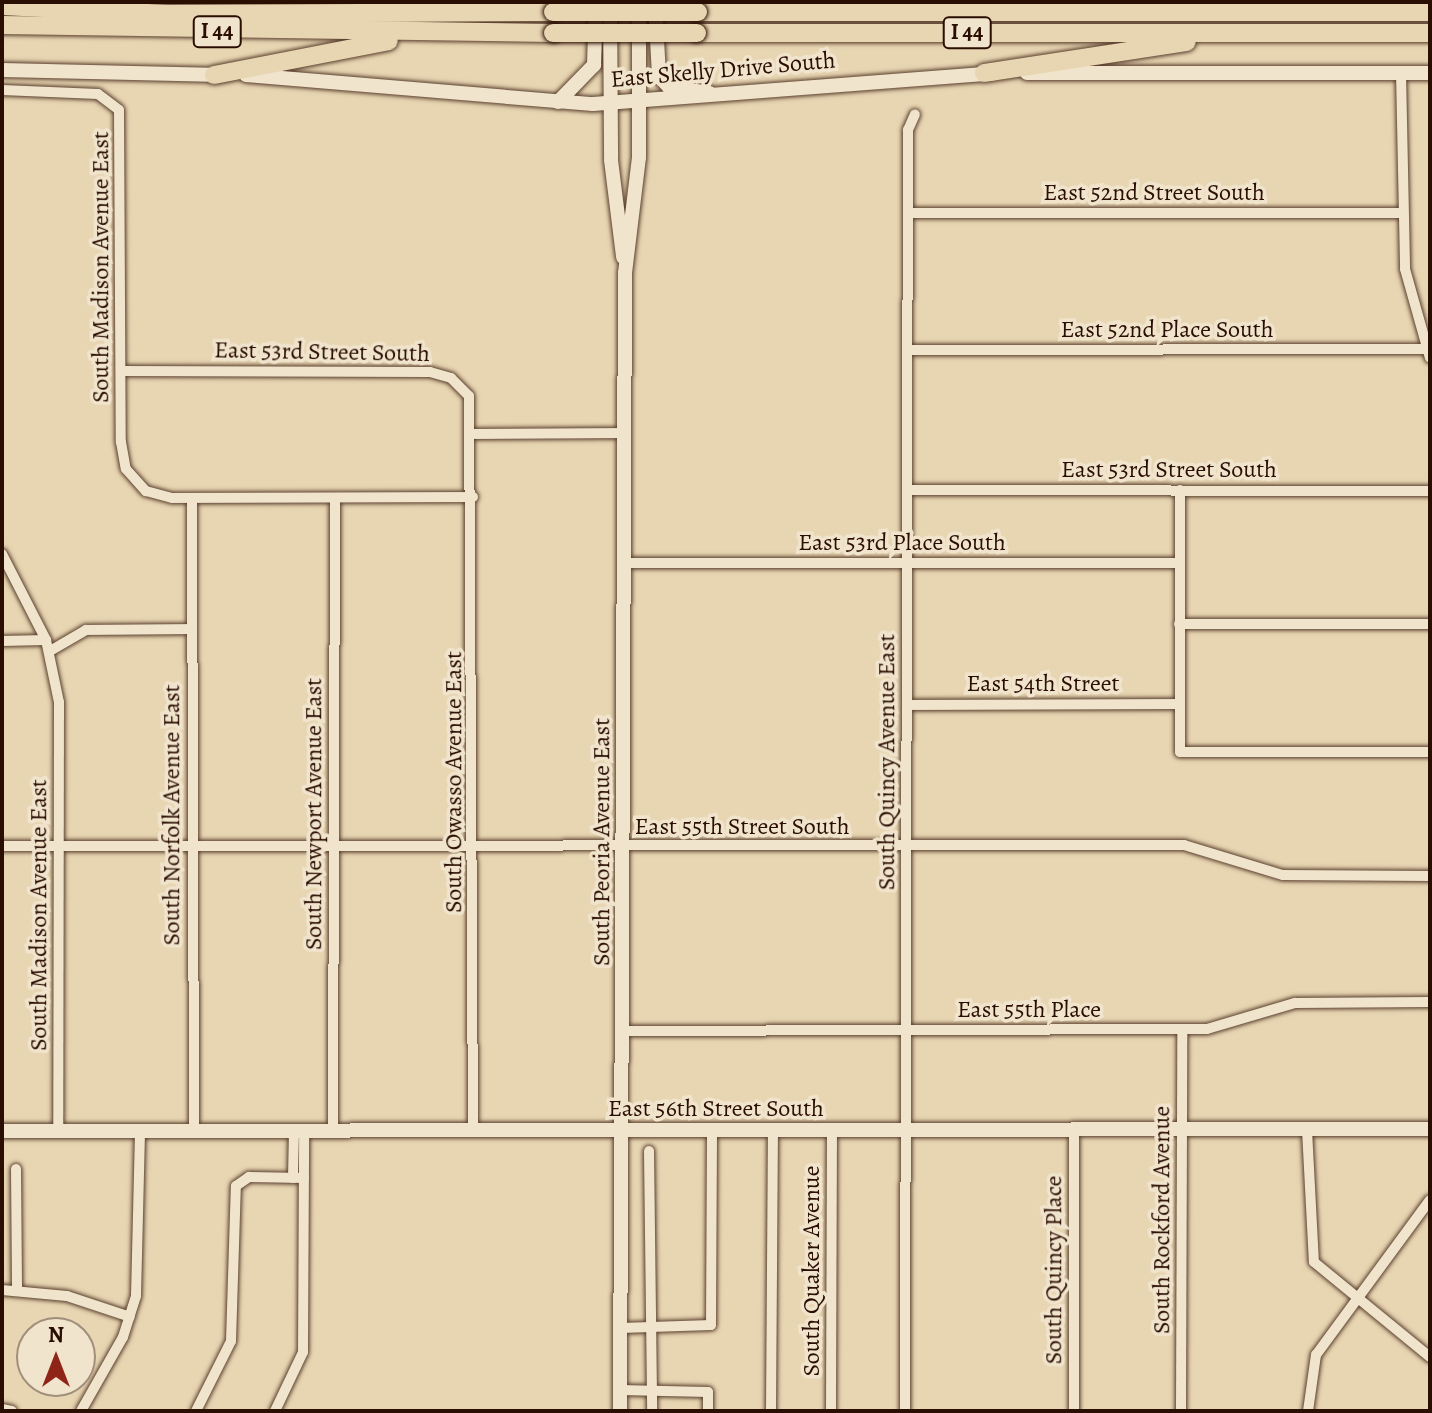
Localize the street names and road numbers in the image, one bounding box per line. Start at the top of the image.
road number: I 44 [191,14,243,50]
road number: I 44 [941,15,993,51]
street label: East Skelly Drive South [609,46,837,94]
street label: South Madison Avenue East [87,131,115,403]
street label: East 52nd Street South [1043,179,1265,207]
street label: East 52nd Place South [1060,316,1274,344]
street label: East 53rd Street South [214,336,430,368]
street label: East 53rd Street South [1061,456,1277,484]
street label: East 53rd Place South [798,529,1006,557]
street label: South Quincy Avenue East [873,634,901,890]
street label: South Owasso Avenue East [440,651,468,913]
street label: East 54th Street [967,670,1119,698]
street label: South Newport Avenue East [300,678,328,950]
street label: South Norfolk Avenue East [158,684,186,946]
street label: South Peoria Avenue East [588,718,616,966]
street label: South Madison Avenue East [25,779,53,1051]
street label: East 55th Street South [634,813,850,841]
street label: East 55th Place [957,996,1101,1024]
street label: East 56th Street South [608,1095,824,1123]
street label: South Rockford Avenue [1148,1106,1176,1334]
street label: South Quaker Avenue [798,1165,826,1377]
street label: South Quincy Place [1040,1176,1068,1364]

